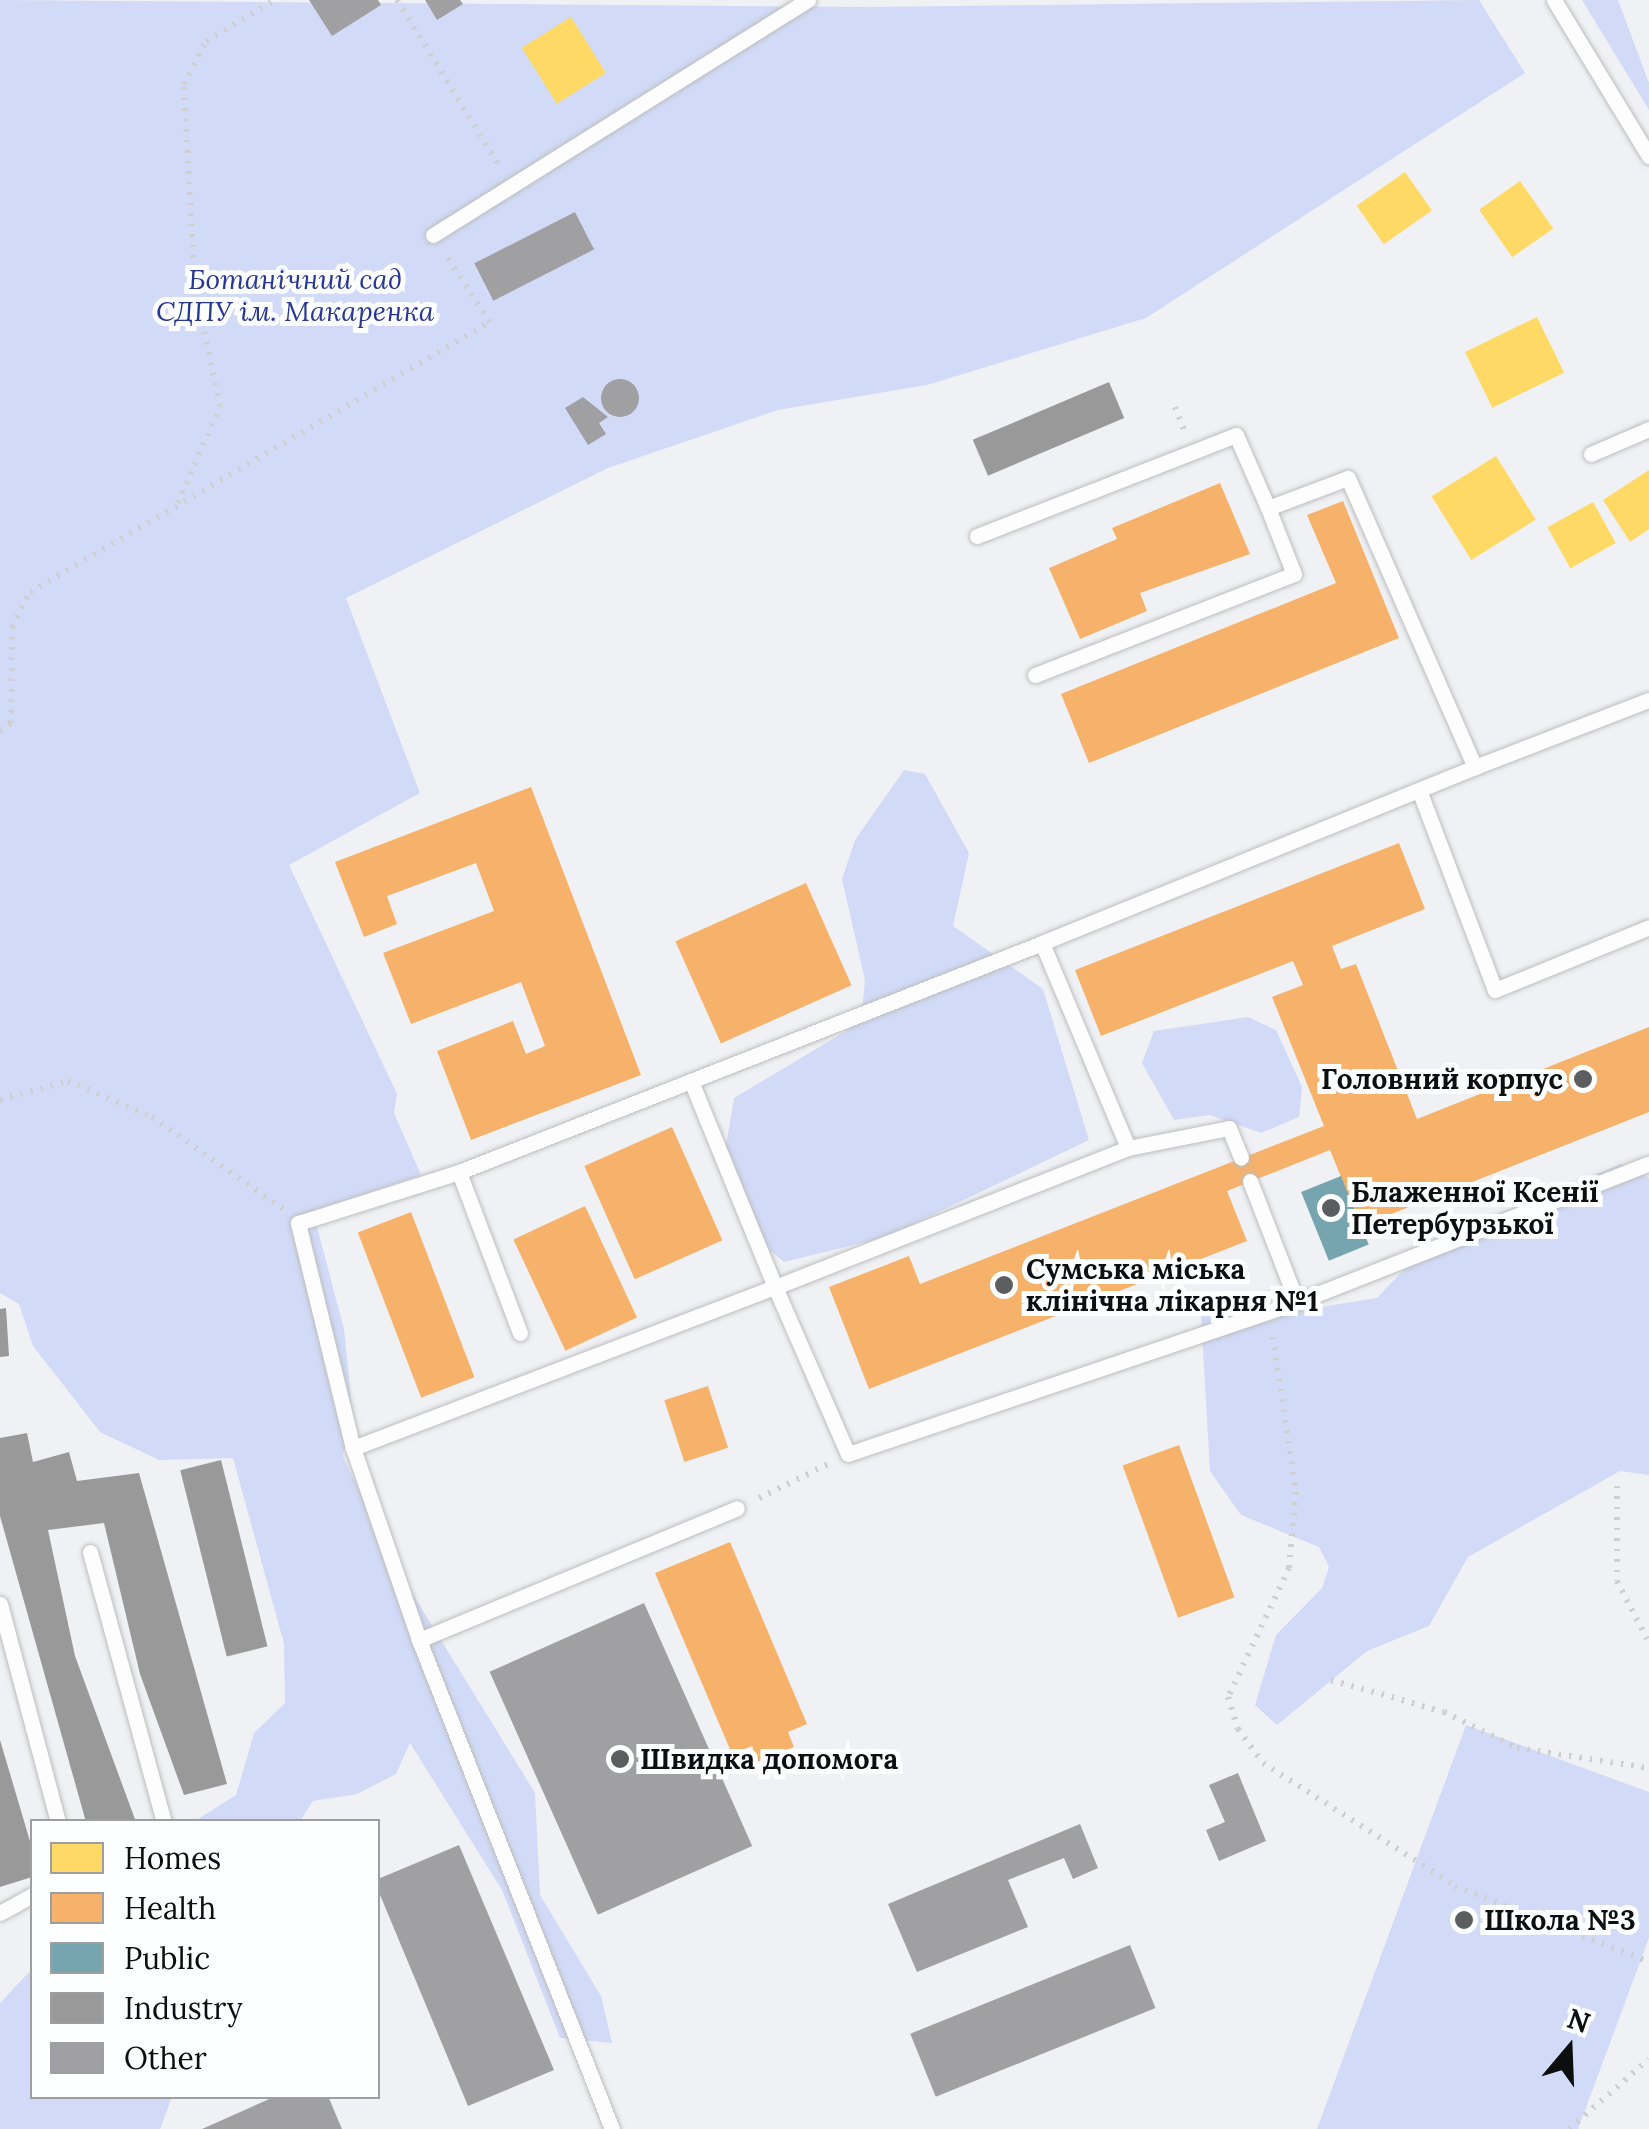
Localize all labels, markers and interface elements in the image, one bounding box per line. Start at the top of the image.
park label: Ботанічний сад СДПУ ім. Макаренка [156,262,434,328]
place label: Головний корпус [1321,1062,1563,1096]
marker: Головний корпус [1572,1068,1594,1090]
place label: Блаженної Ксенії Петербурзької [1351,1175,1598,1241]
marker: Блаженної Ксенії Петербурзької [1320,1197,1342,1219]
place label: Сумська міська клінічна лікарня №1 [1026,1252,1319,1318]
marker: Сумська міська клінічна лікарня №1 [991,1272,1017,1298]
place label: Швидка допомога [640,1742,898,1776]
marker: Швидка допомога [609,1748,631,1770]
legend [30,1819,380,2099]
text: Homes [124,1839,221,1877]
text: Health [124,1889,216,1927]
place label: Школа №3 [1484,1903,1636,1937]
marker: Школа №3 [1453,1909,1475,1931]
text: Public [124,1939,210,1977]
text: Industry [124,1989,243,2027]
north arrow [1519,1999,1619,2099]
text: N [1563,2000,1595,2041]
text: Other [124,2039,207,2077]

